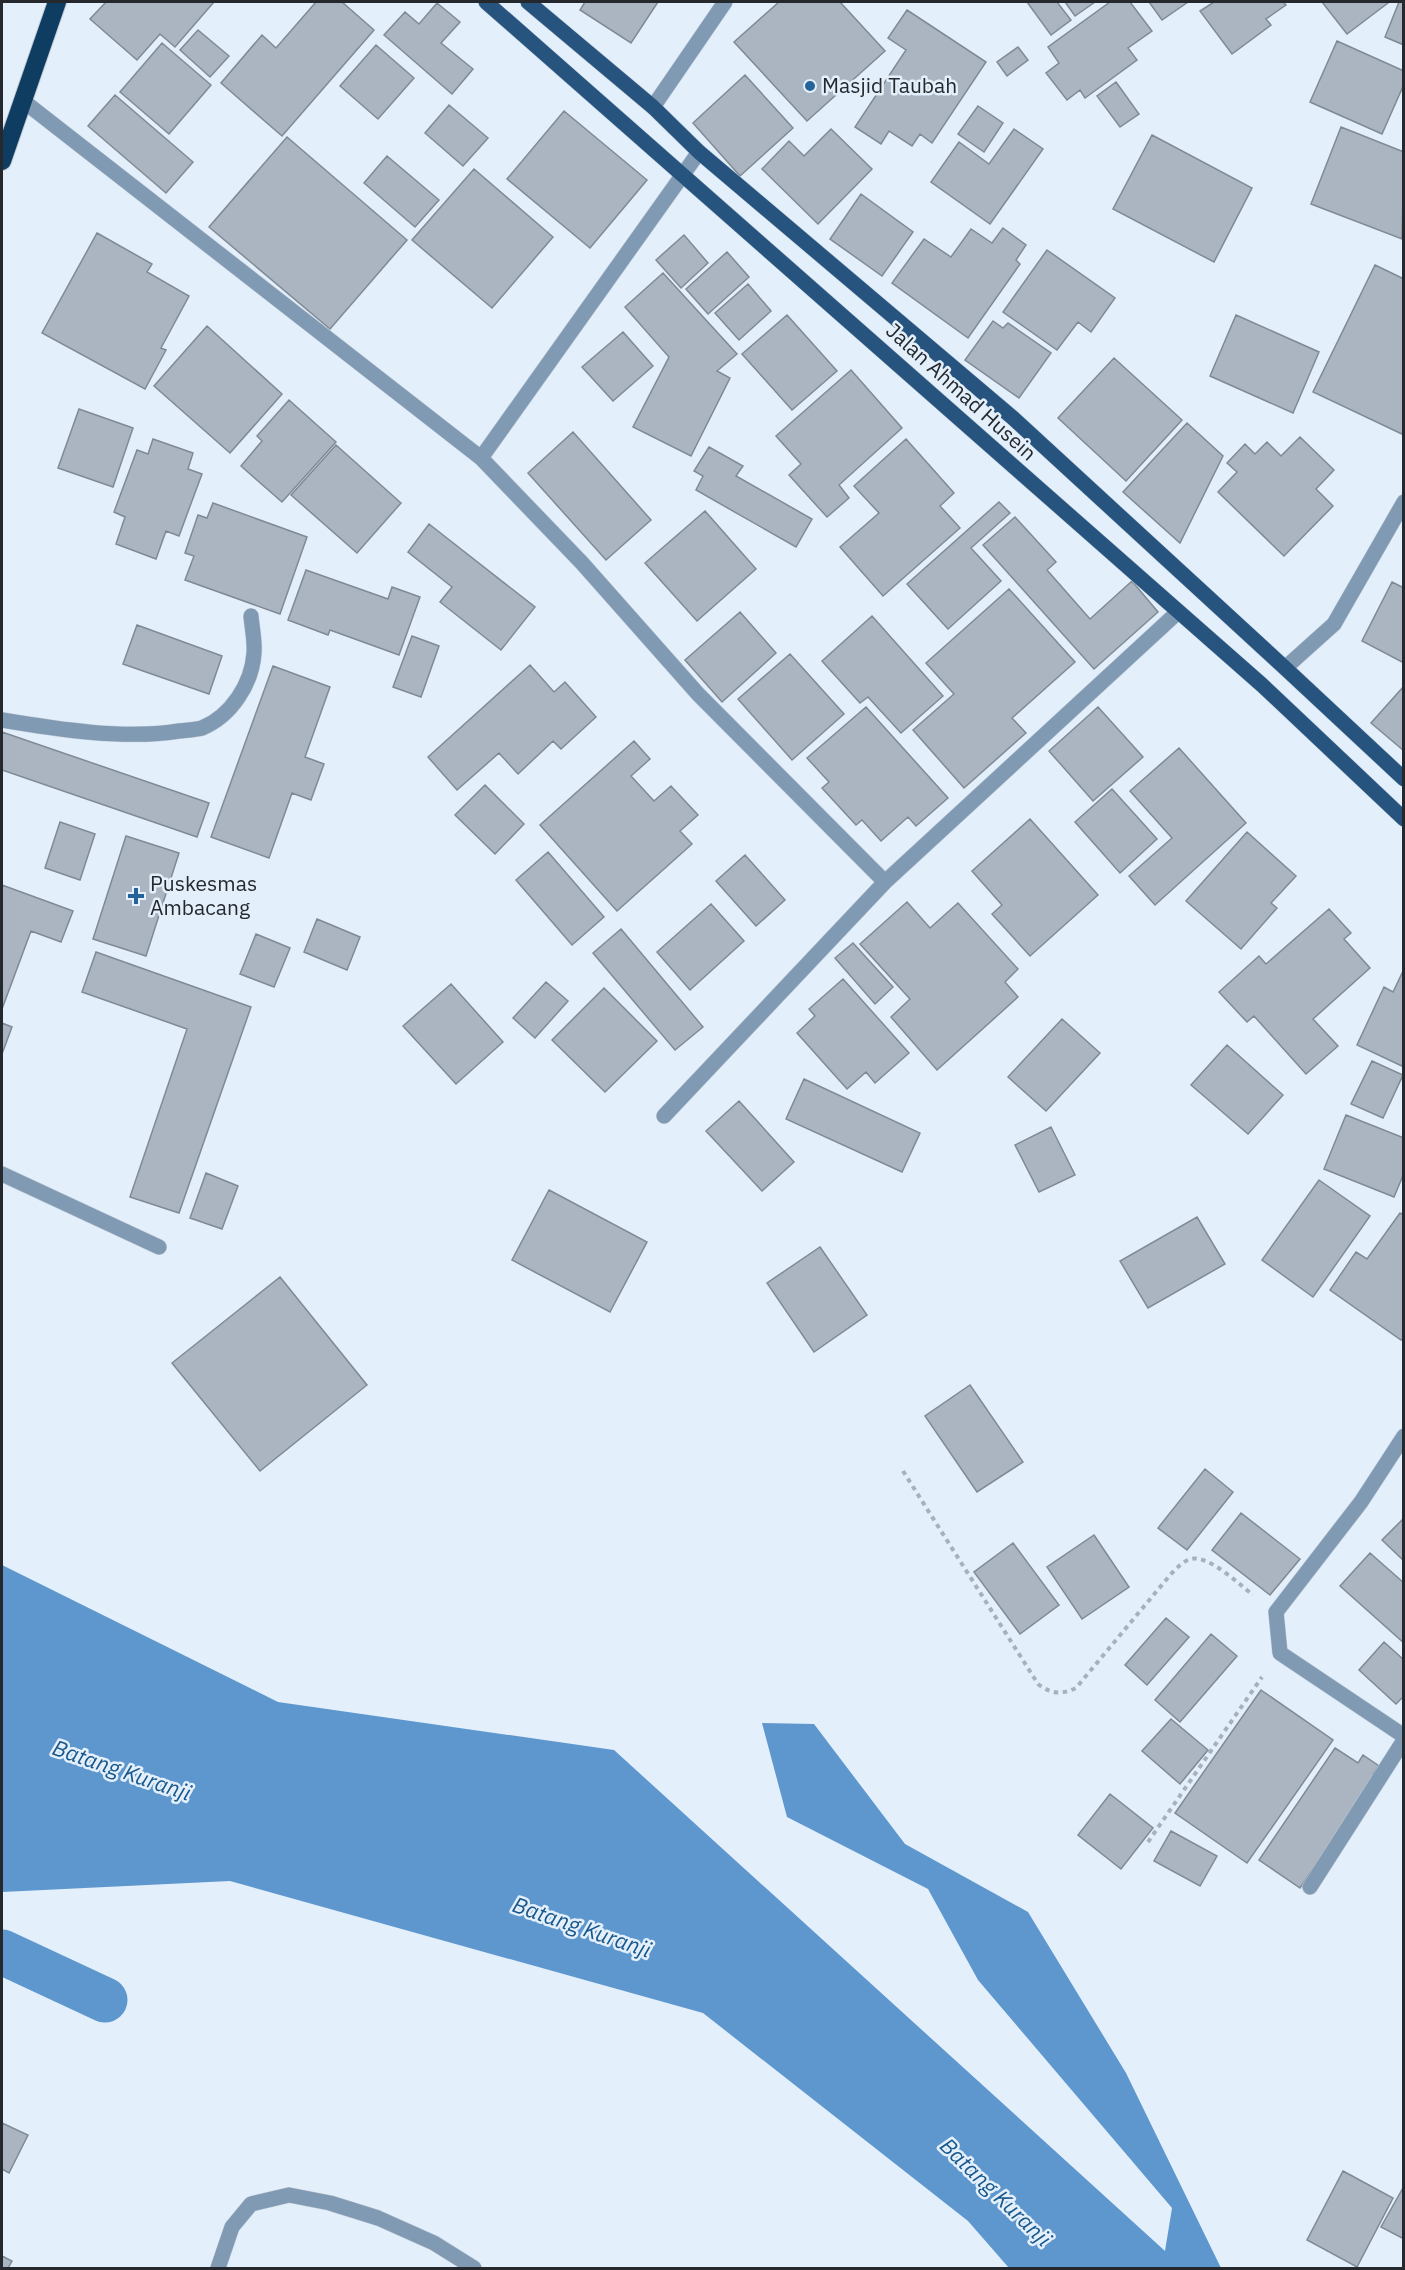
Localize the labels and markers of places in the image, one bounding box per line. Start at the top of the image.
place label: Masjid Taubah [822,71,957,99]
marker: Masjid Taubah [803,79,817,93]
place label: Puskesmas Ambacang [150,869,257,921]
marker: Puskesmas Ambacang [127,887,145,905]

